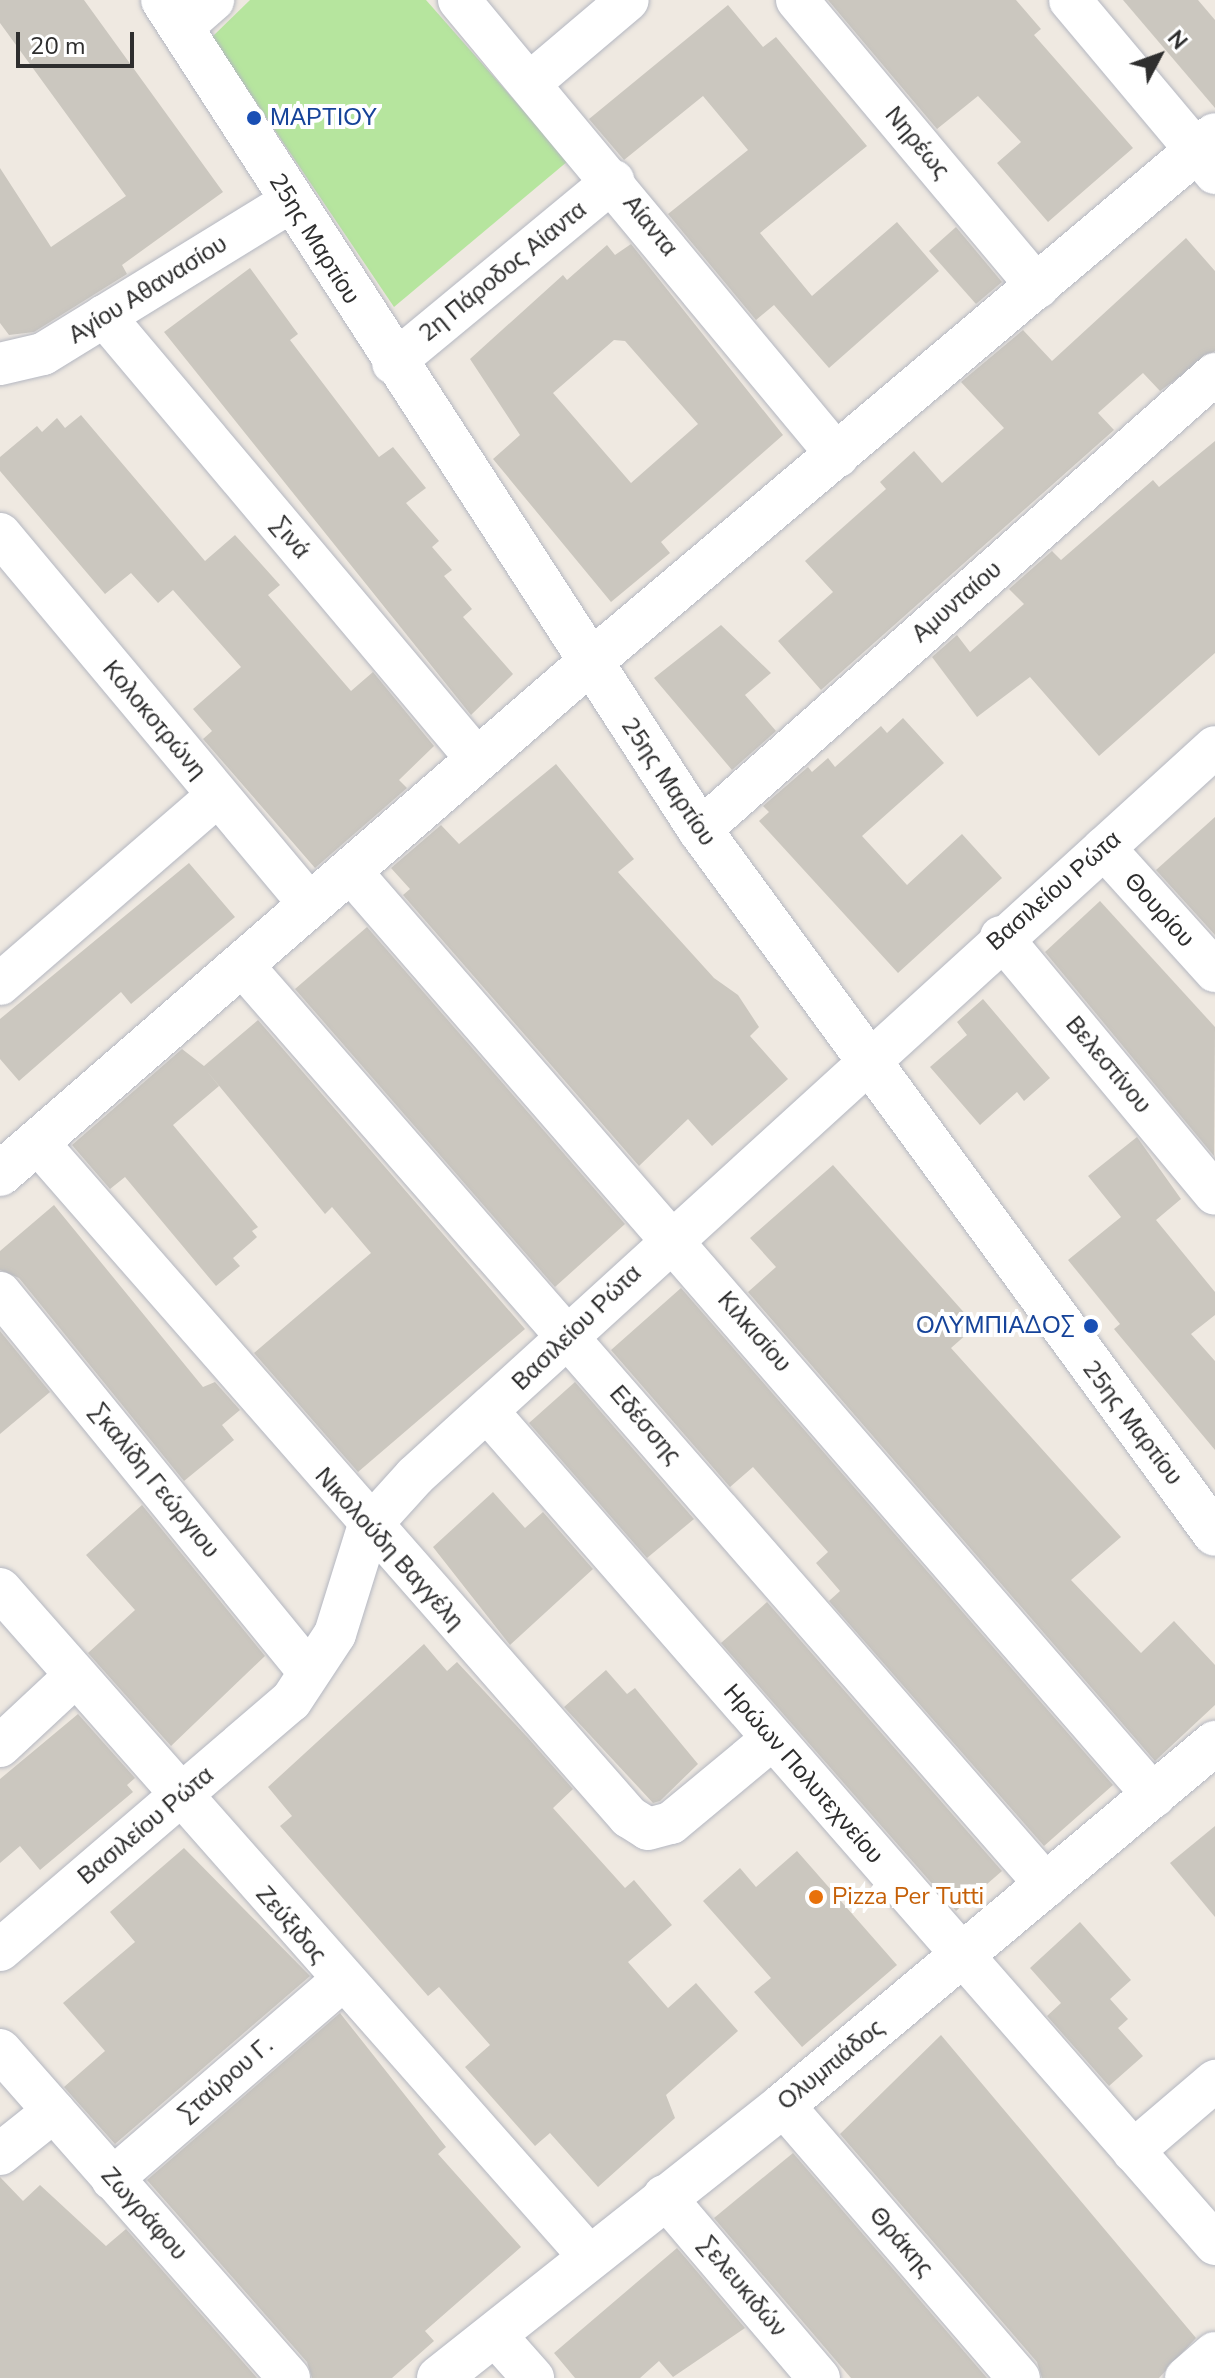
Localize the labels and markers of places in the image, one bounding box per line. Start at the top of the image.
place label: ΜΑΡΤΙΟΥ [270,104,377,132]
marker: ΜΑΡΤΙΟΥ [245,109,263,127]
place label: ΟΛΥΜΠΙΑΔΟΣ [916,1312,1075,1340]
marker: ΟΛΥΜΠΙΑΔΟΣ [1082,1317,1100,1335]
place label: Pizza Per Tutti [832,1883,984,1911]
marker: Pizza Per Tutti [807,1888,825,1906]

